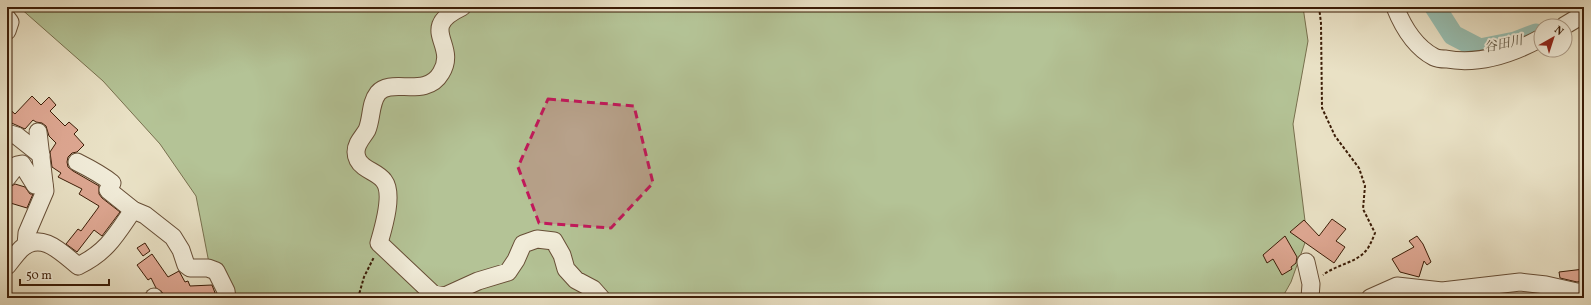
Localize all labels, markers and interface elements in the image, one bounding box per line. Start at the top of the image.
north arrow [1533,18,1573,58]
text: N [1551,23,1566,40]
water label: 谷田川 [1482,32,1526,58]
scale bar [20,261,109,287]
text: 50 m [26,268,52,284]

